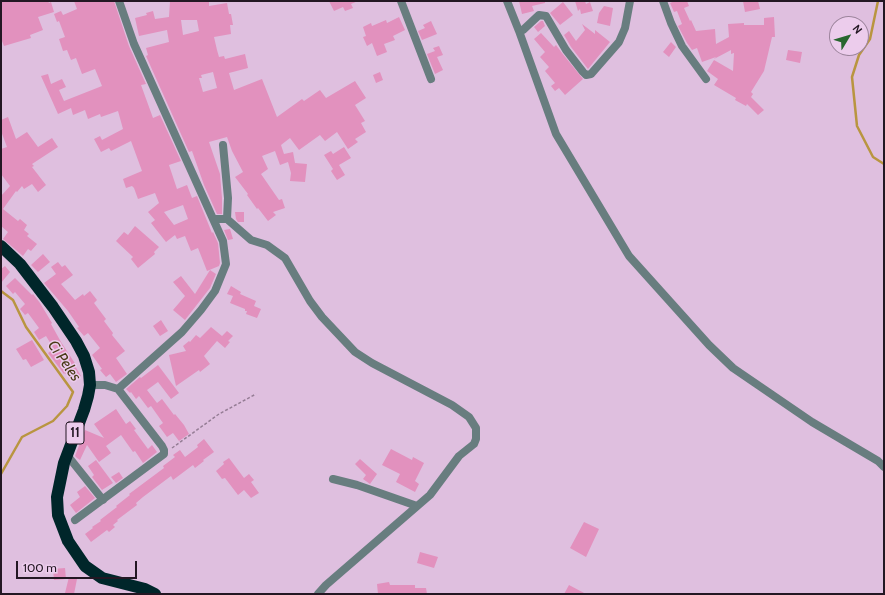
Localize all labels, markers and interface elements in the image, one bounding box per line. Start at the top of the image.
north arrow [829,16,869,56]
text: N [850,22,866,37]
water label: Ci Peles [43,337,85,385]
road number: 11 [66,422,84,444]
scale bar [18,553,139,579]
text: 100 m [23,560,57,575]

